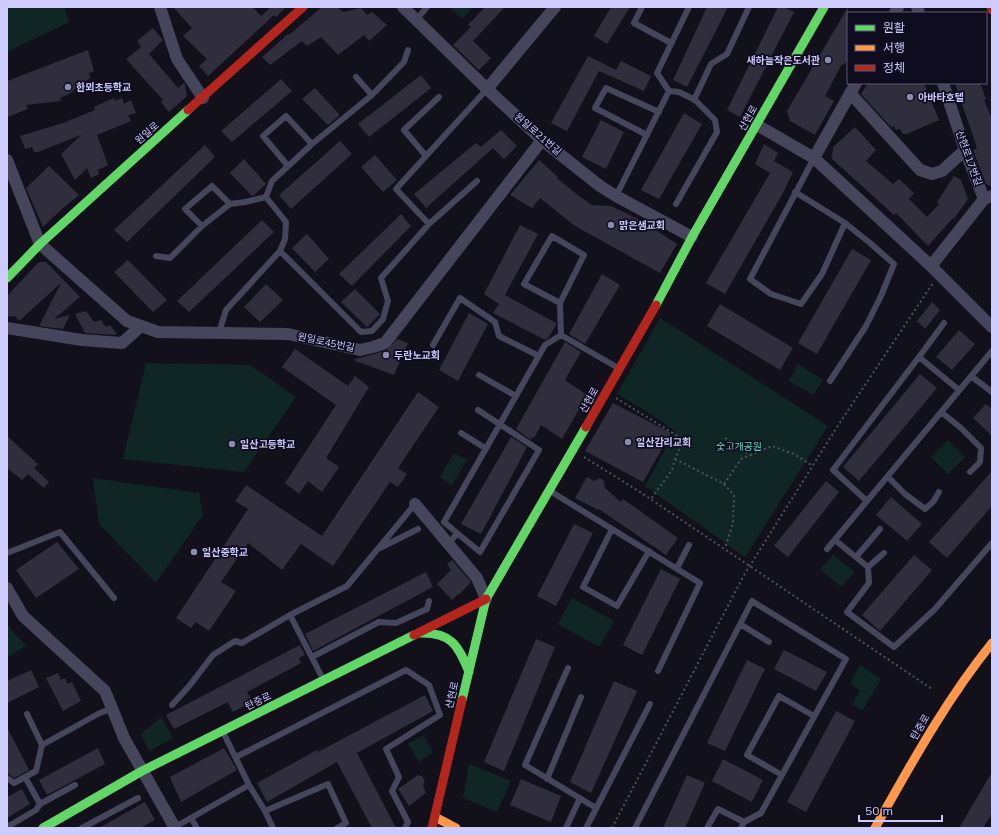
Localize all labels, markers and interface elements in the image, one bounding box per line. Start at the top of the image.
legend [847,12,987,84]
text: 원활 [883,20,905,35]
text: 서행 [883,40,905,55]
place label: 새하늘작은도서관 [746,54,820,67]
marker: 새하늘작은도서관 [823,55,833,65]
text: 정체 [883,60,905,75]
place label: 한뫼초등학교 [76,81,131,94]
marker: 한뫼초등학교 [63,82,73,92]
place label: 아바타호텔 [918,91,964,104]
marker: 아바타호텔 [905,92,915,102]
street label: 산현로 [735,103,761,133]
street label: 원일로21번길 [512,110,564,158]
street label: 원일로 [132,119,162,147]
street label: 산현로17번길 [953,129,985,187]
place label: 맑은샘교회 [619,219,665,232]
marker: 맑은샘교회 [606,220,616,230]
street label: 원일로45번길 [296,330,356,354]
place label: 두란노교회 [394,349,440,362]
marker: 두란노교회 [381,350,391,360]
street label: 산현로 [576,385,602,415]
place label: 일산감리교회 [636,436,691,449]
marker: 일산감리교회 [623,437,633,447]
place label: 일산고등학교 [240,438,295,451]
marker: 일산고등학교 [227,439,237,449]
park label: 숯고개공원 [716,440,762,453]
place label: 일산중학교 [202,546,248,559]
marker: 일산중학교 [189,547,199,557]
street label: 산현로 [443,680,461,710]
street label: 탄중로 [243,689,273,713]
street label: 탄중로 [907,712,933,742]
scale bar [859,797,942,823]
text: 50 m [865,803,893,818]

